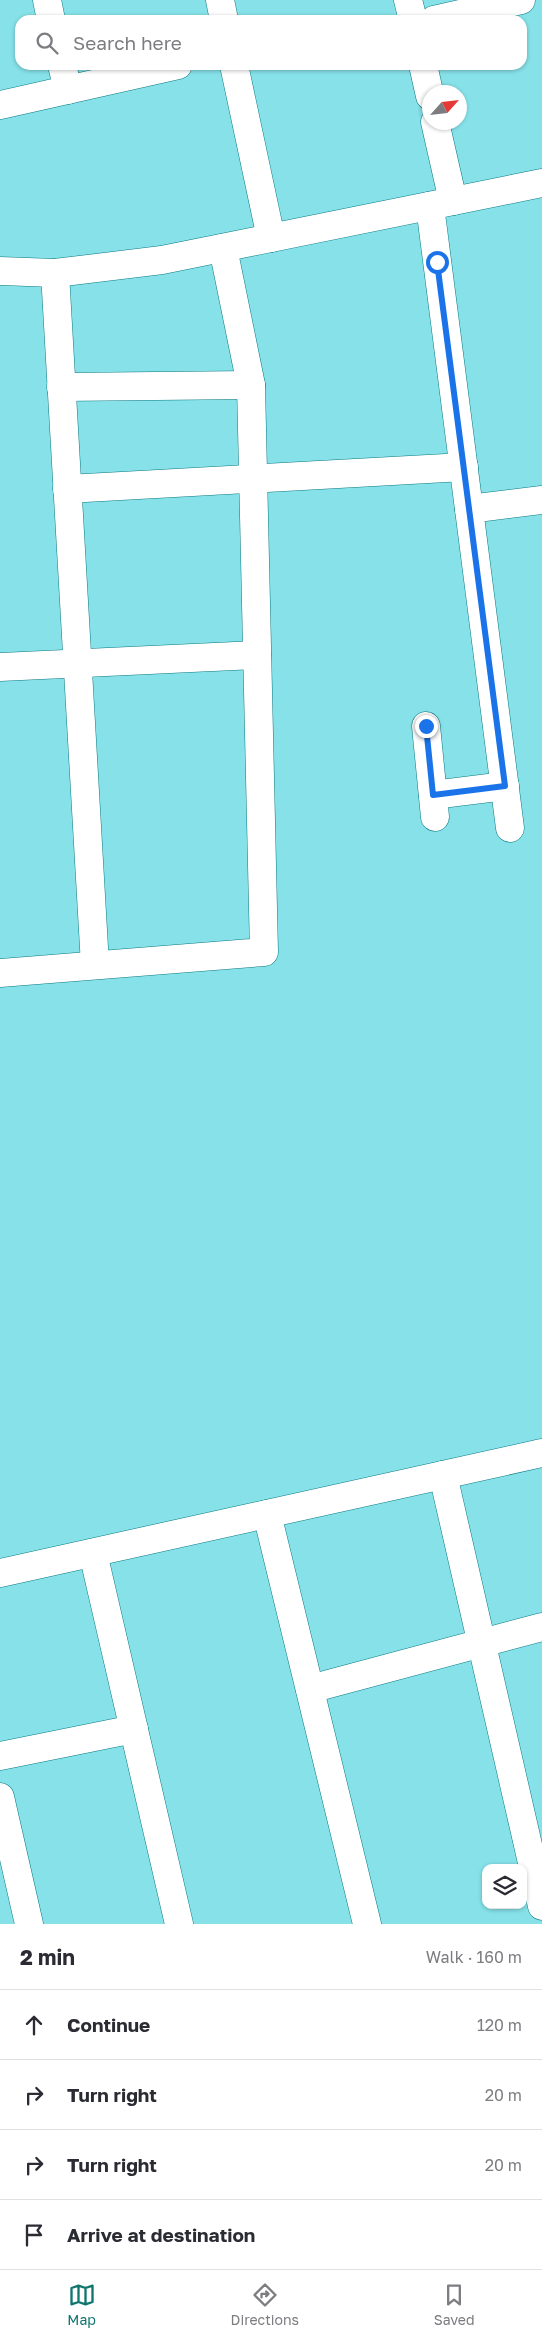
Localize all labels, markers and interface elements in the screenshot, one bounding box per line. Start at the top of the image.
search box [15,15,527,70]
icon: search [33,29,61,57]
text: Search here [73,31,182,54]
north arrow [422,85,467,130]
route start [426,251,449,274]
route end [415,715,438,738]
map controls [482,1864,527,1909]
button: layers [482,1864,527,1909]
text: 2 min [20,1944,75,1970]
text: Walk · 160 m [426,1947,522,1967]
icon: ahead [20,2011,48,2039]
text: Continue [67,2013,150,2036]
text: 120 m [477,2015,522,2035]
icon: right [20,2081,48,2109]
text: Turn right [67,2083,157,2106]
text: 20 m [485,2085,522,2105]
icon: right [20,2151,48,2179]
text: Turn right [67,2153,157,2176]
text: 20 m [485,2155,522,2175]
icon: arrive [20,2221,48,2249]
text: Arrive at destination [67,2223,255,2246]
tab: Map [67,2281,96,2328]
tab: Directions [231,2281,299,2328]
tab: Saved [434,2281,475,2328]

